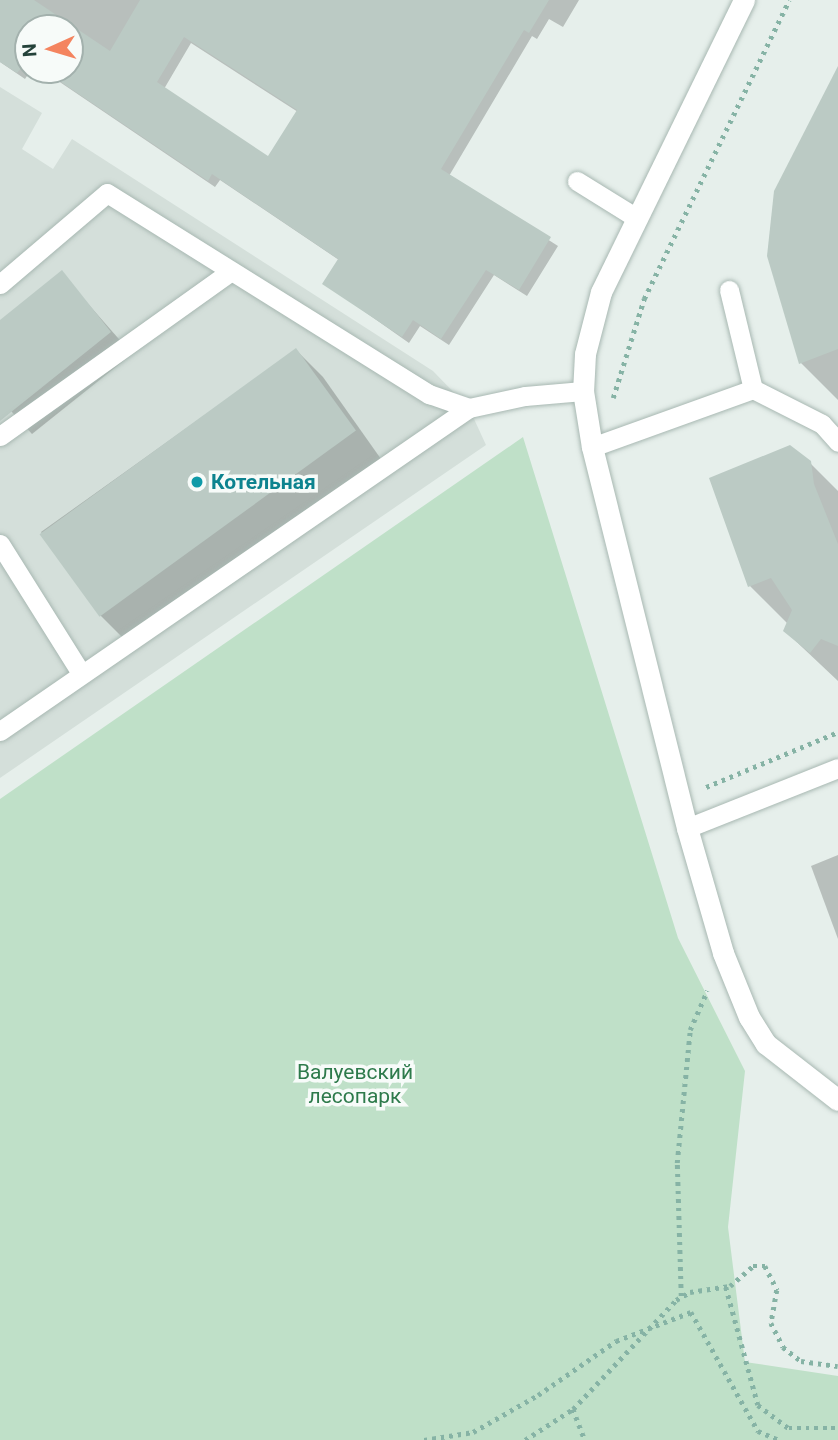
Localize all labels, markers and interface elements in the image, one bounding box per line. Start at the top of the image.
north arrow [14,14,84,84]
text: N [18,43,41,58]
place label: Котельная [211,469,316,495]
marker: Котельная [189,474,205,490]
park label: Валуевский лесопарк [297,1059,413,1109]

